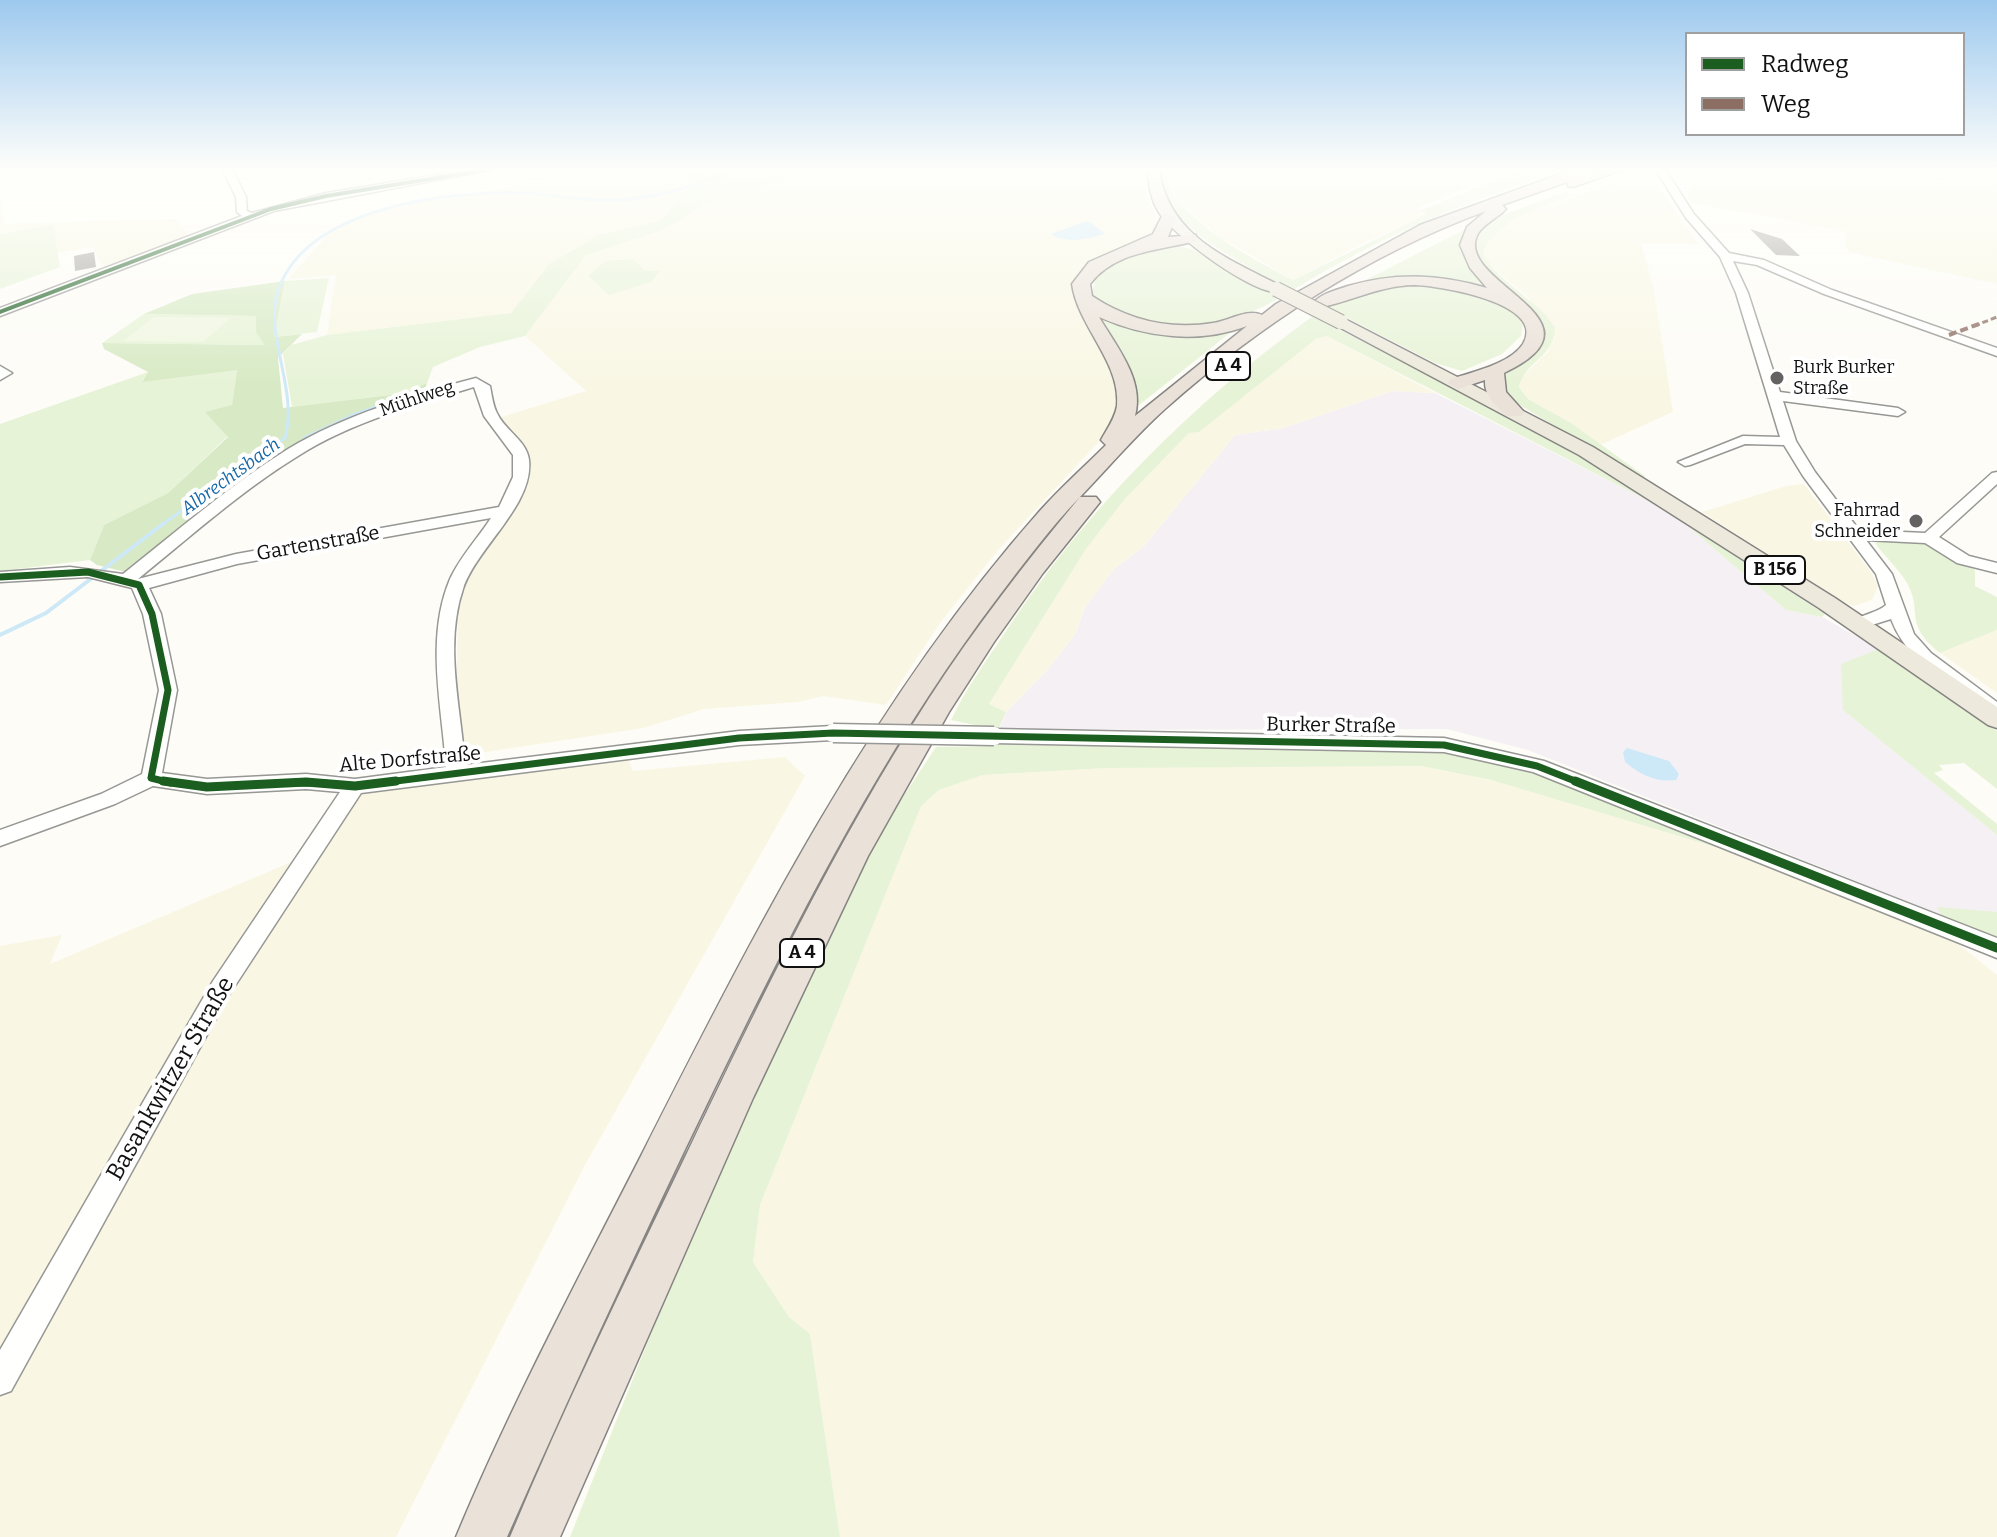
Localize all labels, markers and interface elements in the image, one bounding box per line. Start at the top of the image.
legend [1685,32,1965,136]
text: Radweg [1761,50,1849,78]
text: Weg [1761,90,1810,118]
road number: A 4 [1206,352,1250,380]
place label: Burk Burker Straße [1793,357,1894,400]
marker: Burk Burker Straße [1768,369,1786,387]
street label: Mühlweg [377,376,457,422]
water label: Albrechtsbach [178,434,284,520]
place label: Fahrrad Schneider [1814,500,1900,542]
marker: Fahrrad Schneider [1907,512,1925,530]
street label: Gartenstraße [255,521,381,567]
road number: B 156 [1745,556,1805,584]
street label: Burker Straße [1266,713,1396,739]
street label: Alte Dorfstraße [338,742,482,778]
road number: A 4 [780,939,824,967]
street label: Basankwitzer Straße [101,972,241,1186]

